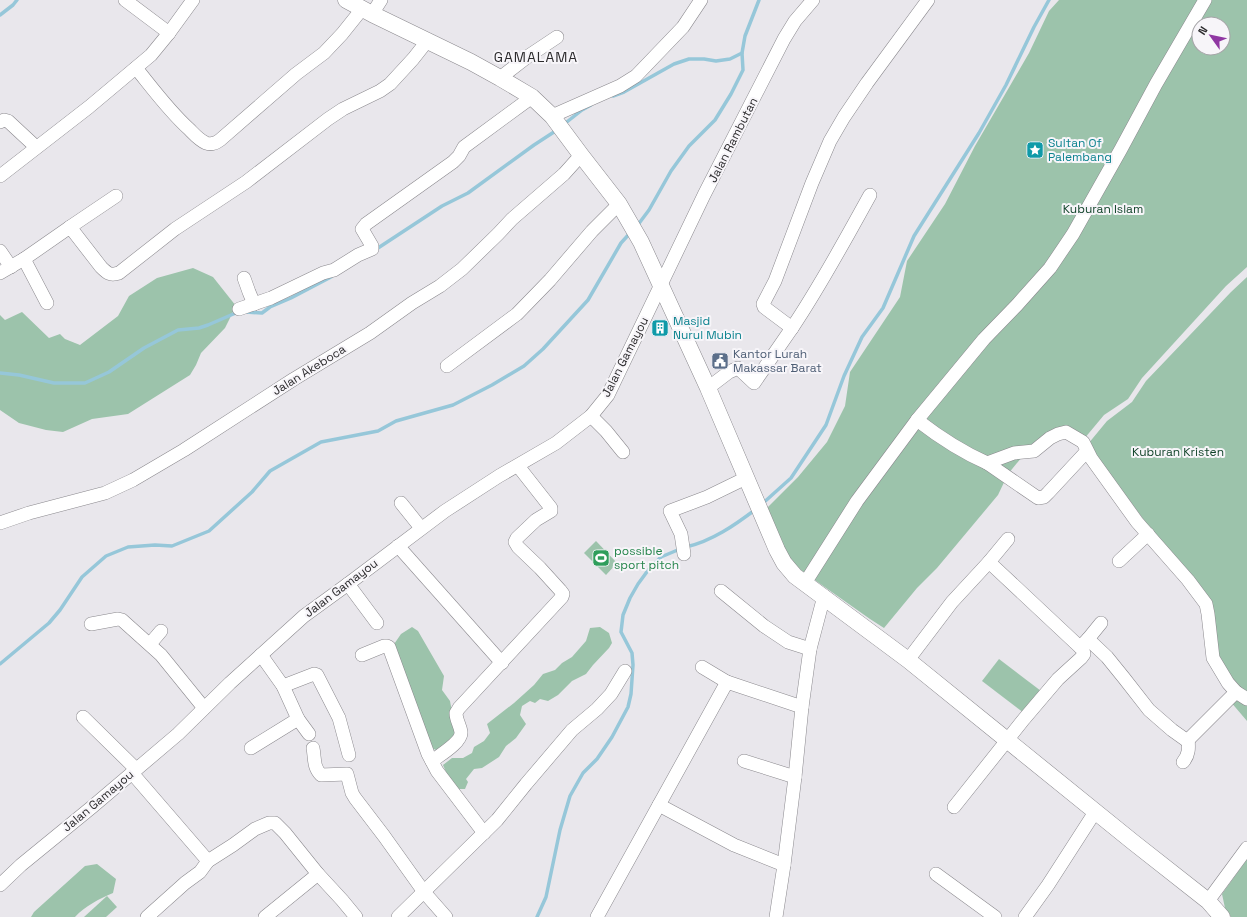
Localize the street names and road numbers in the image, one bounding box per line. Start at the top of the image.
street label: Jalan Rambutan [705,95,761,185]
street label: Jalan Gamayou [598,314,652,400]
street label: Jalan Akeboca [269,341,349,399]
street label: Jalan Gamayou [301,555,381,621]
street label: Jalan Gamayou [59,767,137,835]

